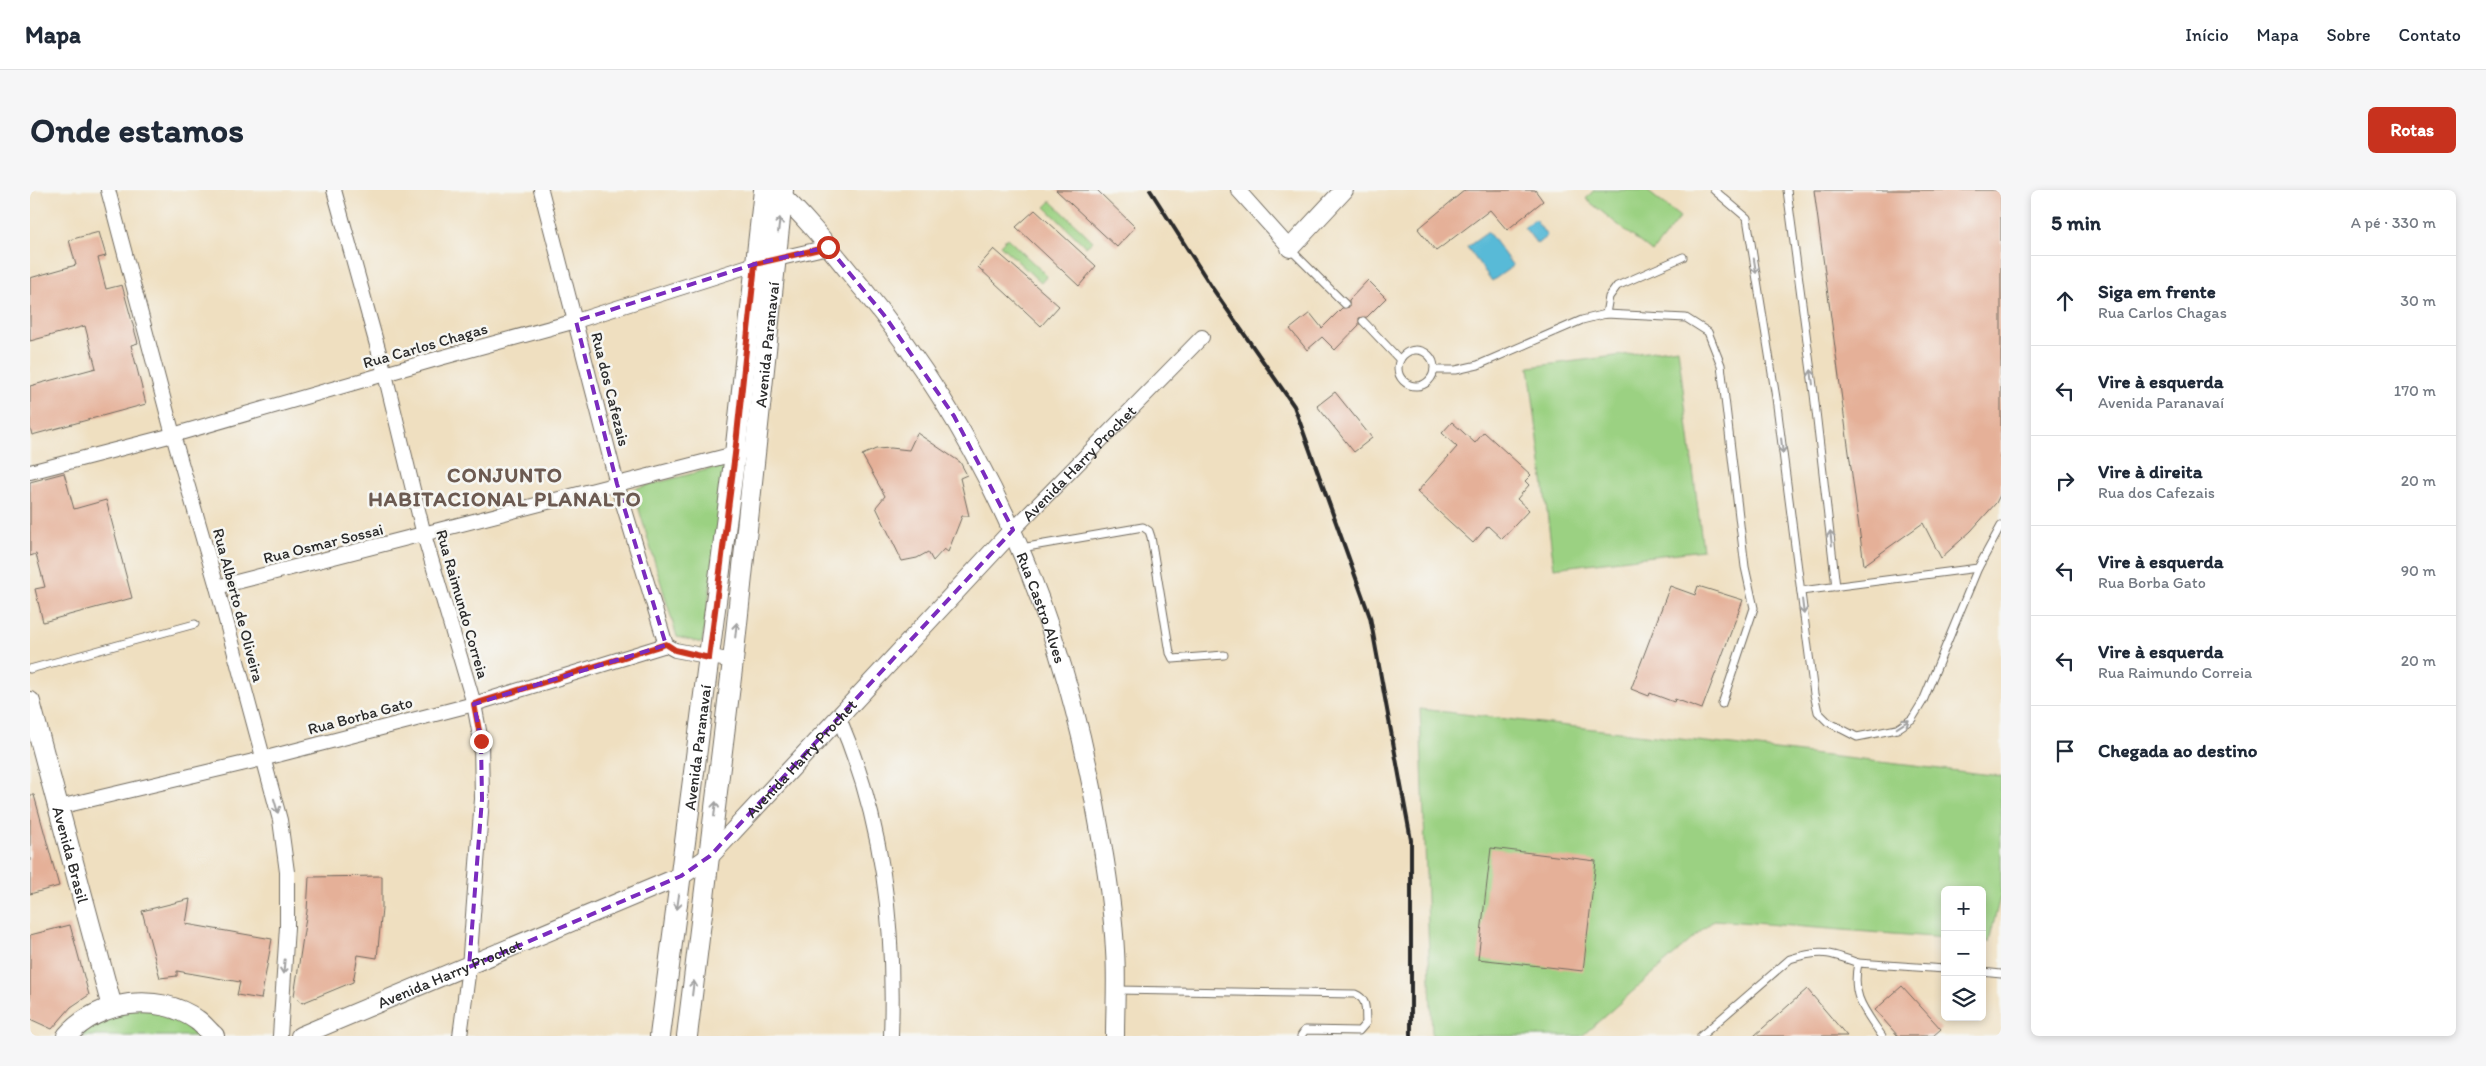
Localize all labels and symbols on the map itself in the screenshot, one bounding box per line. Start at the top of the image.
one-way arrow [774,217,784,233]
route start [817,236,840,259]
one-way arrow [1750,258,1760,274]
street label: Avenida Paranavaí [751,281,783,408]
street label: Rua Carlos Chagas [361,319,490,372]
street label: Rua dos Cafezais [587,330,634,448]
one-way arrow [1807,369,1817,385]
street label: Avenida Harry Prochet [1018,401,1140,525]
one-way arrow [1777,438,1787,454]
district label: CONJUNTO HABITACIONAL PLANALTO [368,462,642,511]
street label: Rua Osmar Sossai [261,519,385,568]
street label: Rua Alberto de Oliveira [209,526,268,685]
street label: Rua Raimundo Correia [432,527,493,682]
one-way arrow [1826,531,1836,547]
street label: Rua Castro Alves [1012,549,1070,665]
one-way arrow [1798,599,1808,615]
one-way arrow [731,623,741,639]
street label: Avenida Paranavaí [680,684,715,811]
street label: Rua Borba Gato [306,692,415,739]
street label: Avenida Harry Prochet [742,695,861,822]
one-way arrow [1896,719,1910,730]
route end [470,730,493,753]
one-way arrow [271,797,281,813]
one-way arrow [710,801,720,817]
street label: Avenida Brasil [48,804,93,906]
one-way arrow [672,893,682,909]
street label: Avenida Harry Prochet [375,935,524,1012]
one-way arrow [279,959,288,975]
one-way arrow [688,980,698,996]

